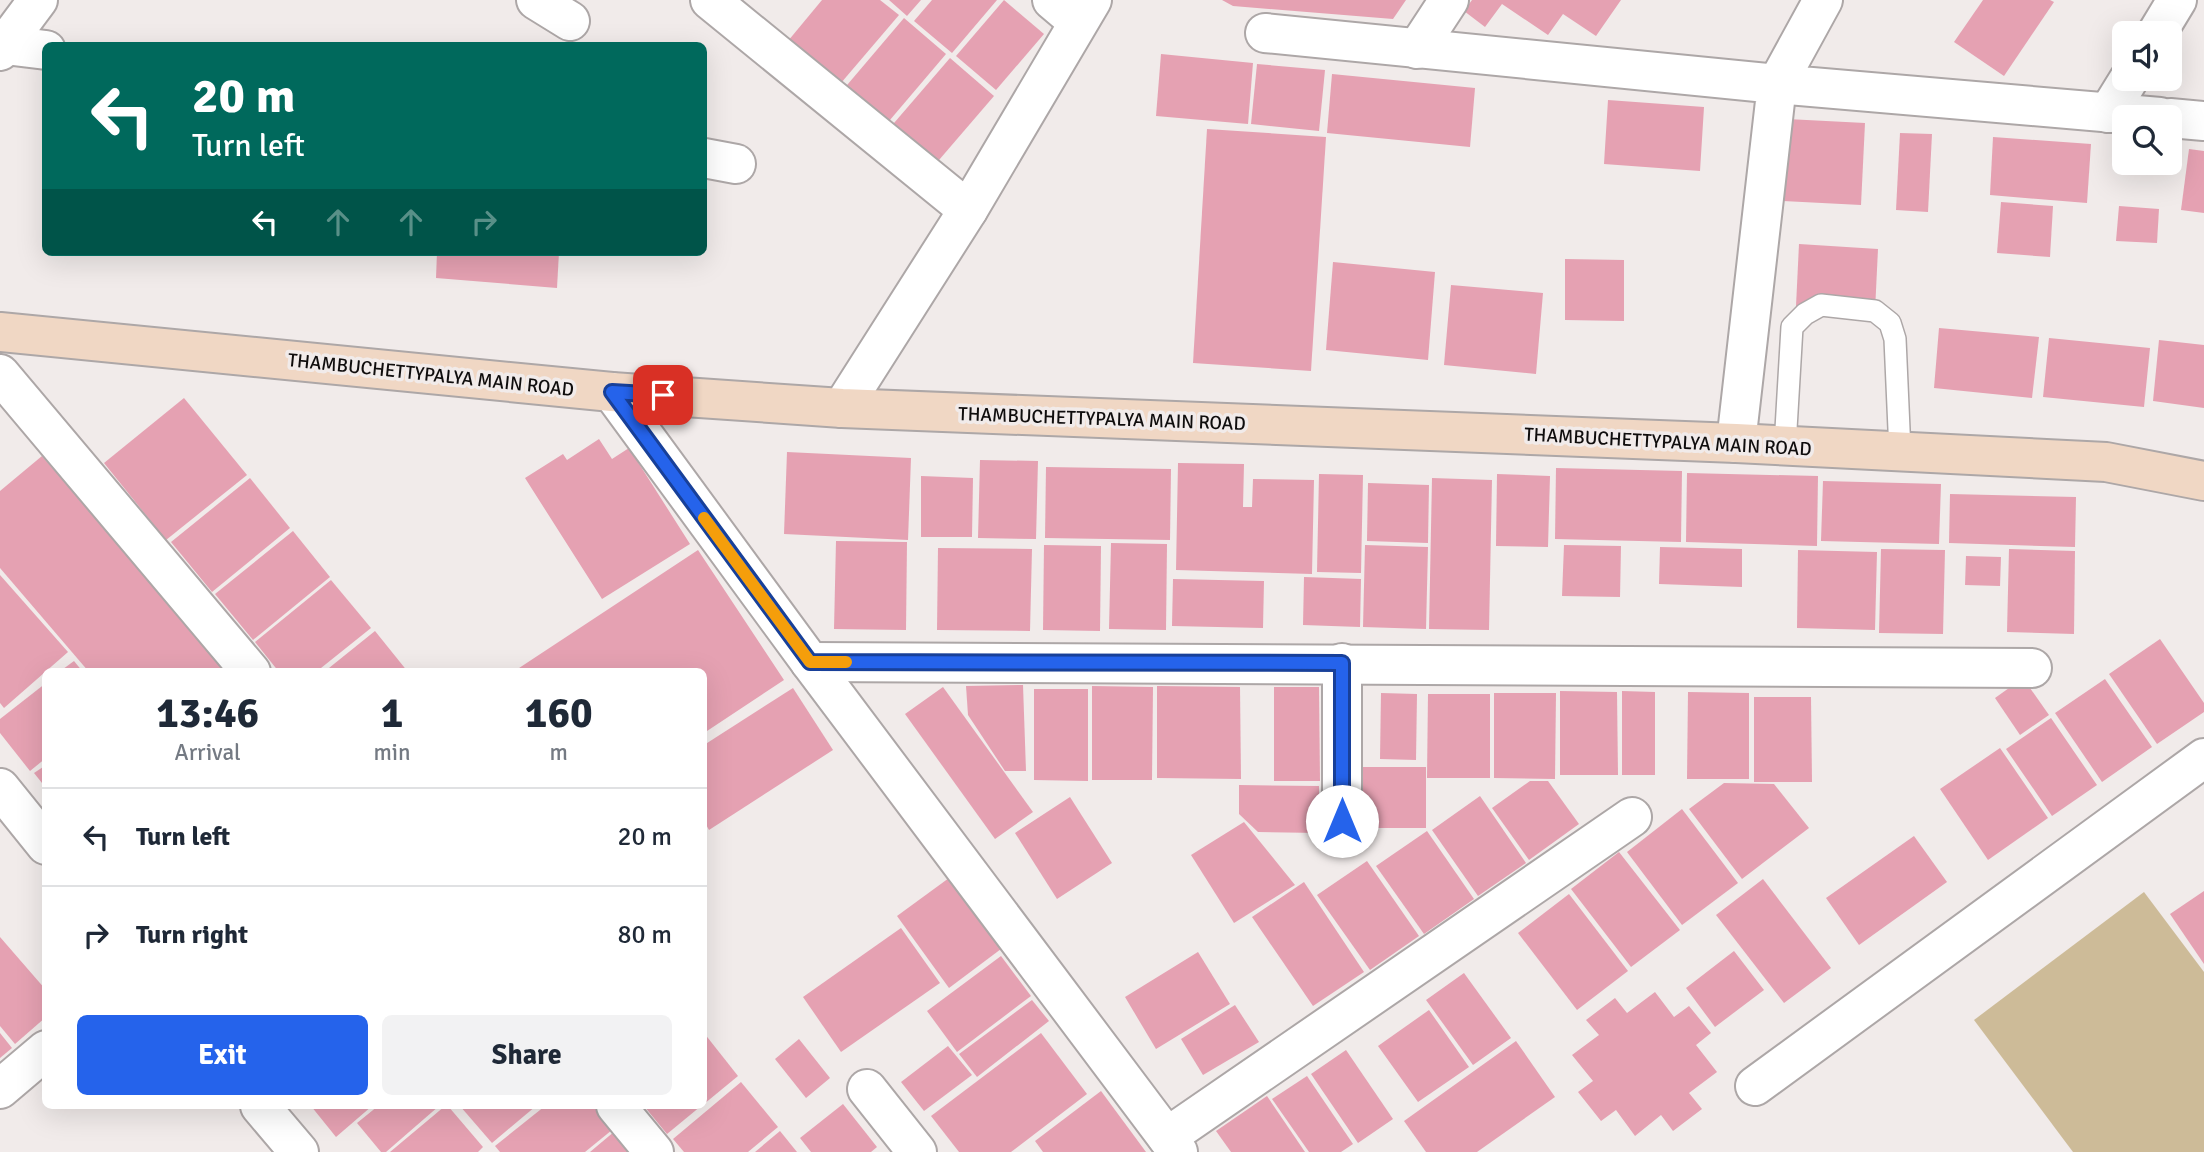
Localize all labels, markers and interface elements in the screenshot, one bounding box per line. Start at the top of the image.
map controls [2112,21,2182,175]
button: sound [2112,21,2182,91]
text: 20 m [192,66,295,126]
icon: left [77,70,168,161]
button: search [2112,105,2182,175]
text: Turn left [192,126,305,165]
icon: left [246,203,284,241]
icon: ahead [319,203,357,241]
icon: ahead [392,203,430,241]
icon: right [465,203,503,241]
street label: THAMBUCHETTYPALYA MAIN ROAD [287,348,575,402]
pin [633,365,693,425]
icon: arrive [644,376,682,414]
street label: THAMBUCHETTYPALYA MAIN ROAD [958,402,1246,436]
street label: THAMBUCHETTYPALYA MAIN ROAD [1524,422,1812,462]
text: 13:46 [156,688,259,739]
text: 1 [381,688,403,739]
text: 160 [525,688,593,739]
text: Arrival [175,738,241,767]
text: min [373,738,411,767]
text: m [550,738,568,767]
position arrow [1305,784,1379,858]
icon: left [77,818,115,856]
text: Turn left [136,821,230,853]
text: 20 m [617,821,672,853]
icon: right [77,916,115,954]
text: Turn right [136,919,248,951]
text: 80 m [617,919,672,951]
button: Exit [77,1015,368,1095]
button: Share [382,1015,672,1095]

